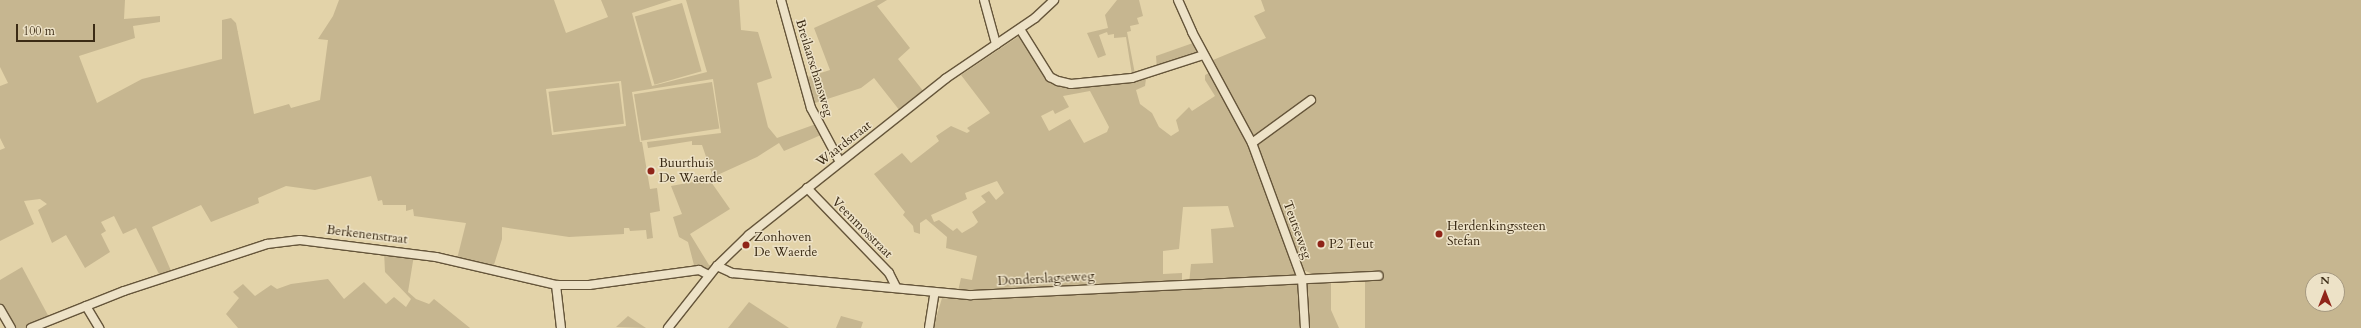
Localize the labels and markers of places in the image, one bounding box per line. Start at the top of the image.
place label: Buurthuis De Waerde [659,156,722,187]
marker: Buurthuis De Waerde [646,166,656,176]
place label: Herdenkingssteen Stefan [1447,219,1546,250]
marker: Herdenkingssteen Stefan [1434,229,1444,239]
place label: Zonhoven De Waerde [754,230,817,261]
place label: P2 Teut [1329,236,1374,252]
marker: P2 Teut [1316,239,1326,249]
marker: Zonhoven De Waerde [741,240,751,250]

